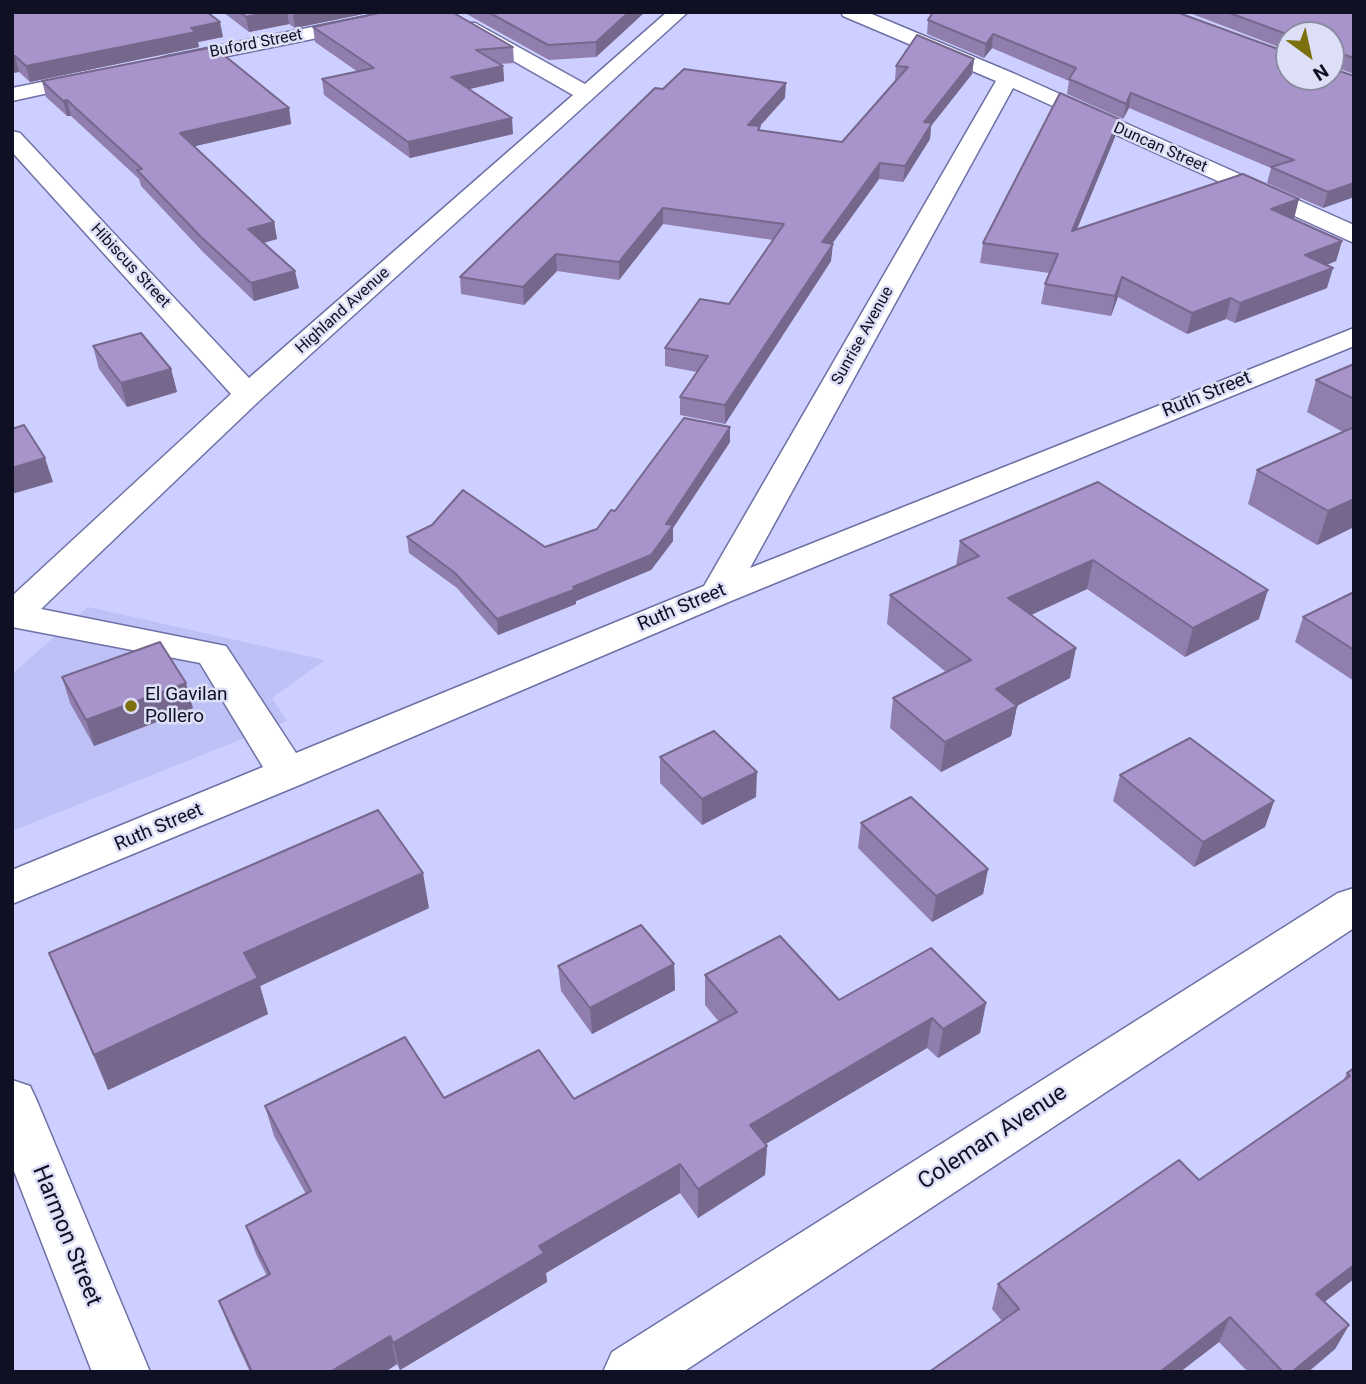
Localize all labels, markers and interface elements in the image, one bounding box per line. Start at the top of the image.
north arrow [1275,21,1345,91]
street label: Buford Street [208,26,304,62]
text: N [1309,59,1333,86]
street label: Duncan Street [1110,119,1210,177]
street label: Hibiscus Street [86,220,174,312]
street label: Highland Avenue [292,264,394,358]
street label: Sunrise Avenue [828,283,898,389]
street label: Ruth Street [1159,367,1255,423]
street label: Ruth Street [634,579,730,637]
place label: El Gavilan Pollero [145,684,228,728]
marker: El Gavilan Pollero [123,698,139,714]
street label: Ruth Street [111,799,207,857]
street label: Coleman Avenue [913,1080,1073,1196]
street label: Harmon Street [25,1162,107,1310]

